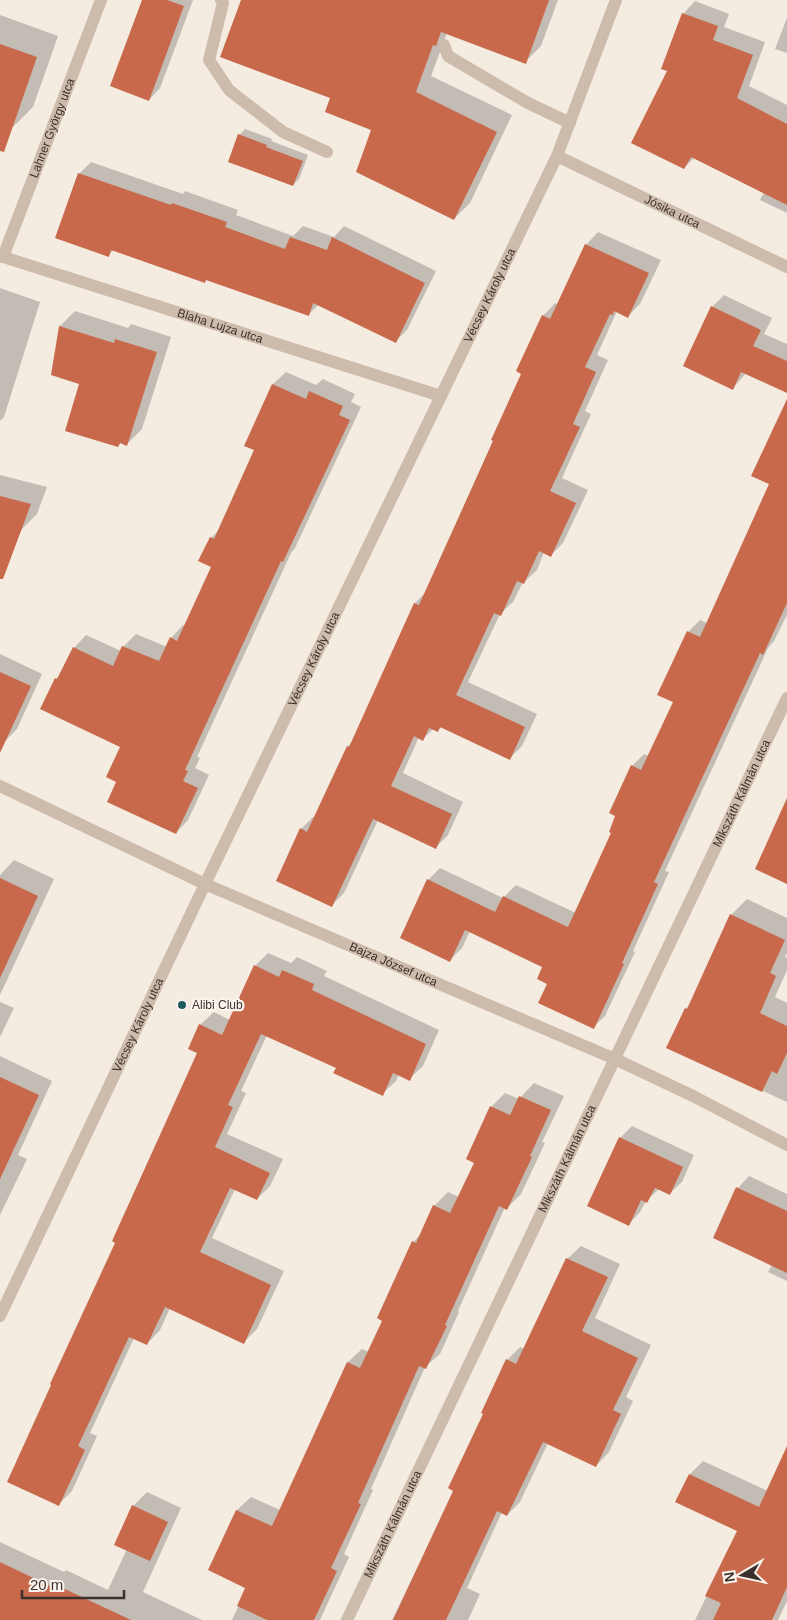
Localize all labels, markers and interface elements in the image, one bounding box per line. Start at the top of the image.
street label: Lahner György utca [27,76,78,180]
street label: Jósika utca [642,192,703,231]
street label: Vécsey Károly utca [461,246,518,345]
street label: Blaha Lujza utca [176,306,265,346]
street label: Vécsey Károly utca [285,609,343,708]
street label: Mikszáth Kálmán utca [710,737,773,849]
street label: Bajza József utca [347,939,440,989]
street label: Vécsey Károly utca [110,975,167,1075]
place label: Alibi Club [192,998,243,1012]
marker: Alibi Club [176,999,188,1011]
street label: Mikszáth Kálmán utca [535,1102,599,1215]
street label: Mikszáth Kálmán utca [361,1468,424,1580]
north arrow [717,1550,767,1600]
scale bar [22,1568,125,1600]
text: N [720,1571,738,1583]
text: 20 m [30,1576,63,1593]

